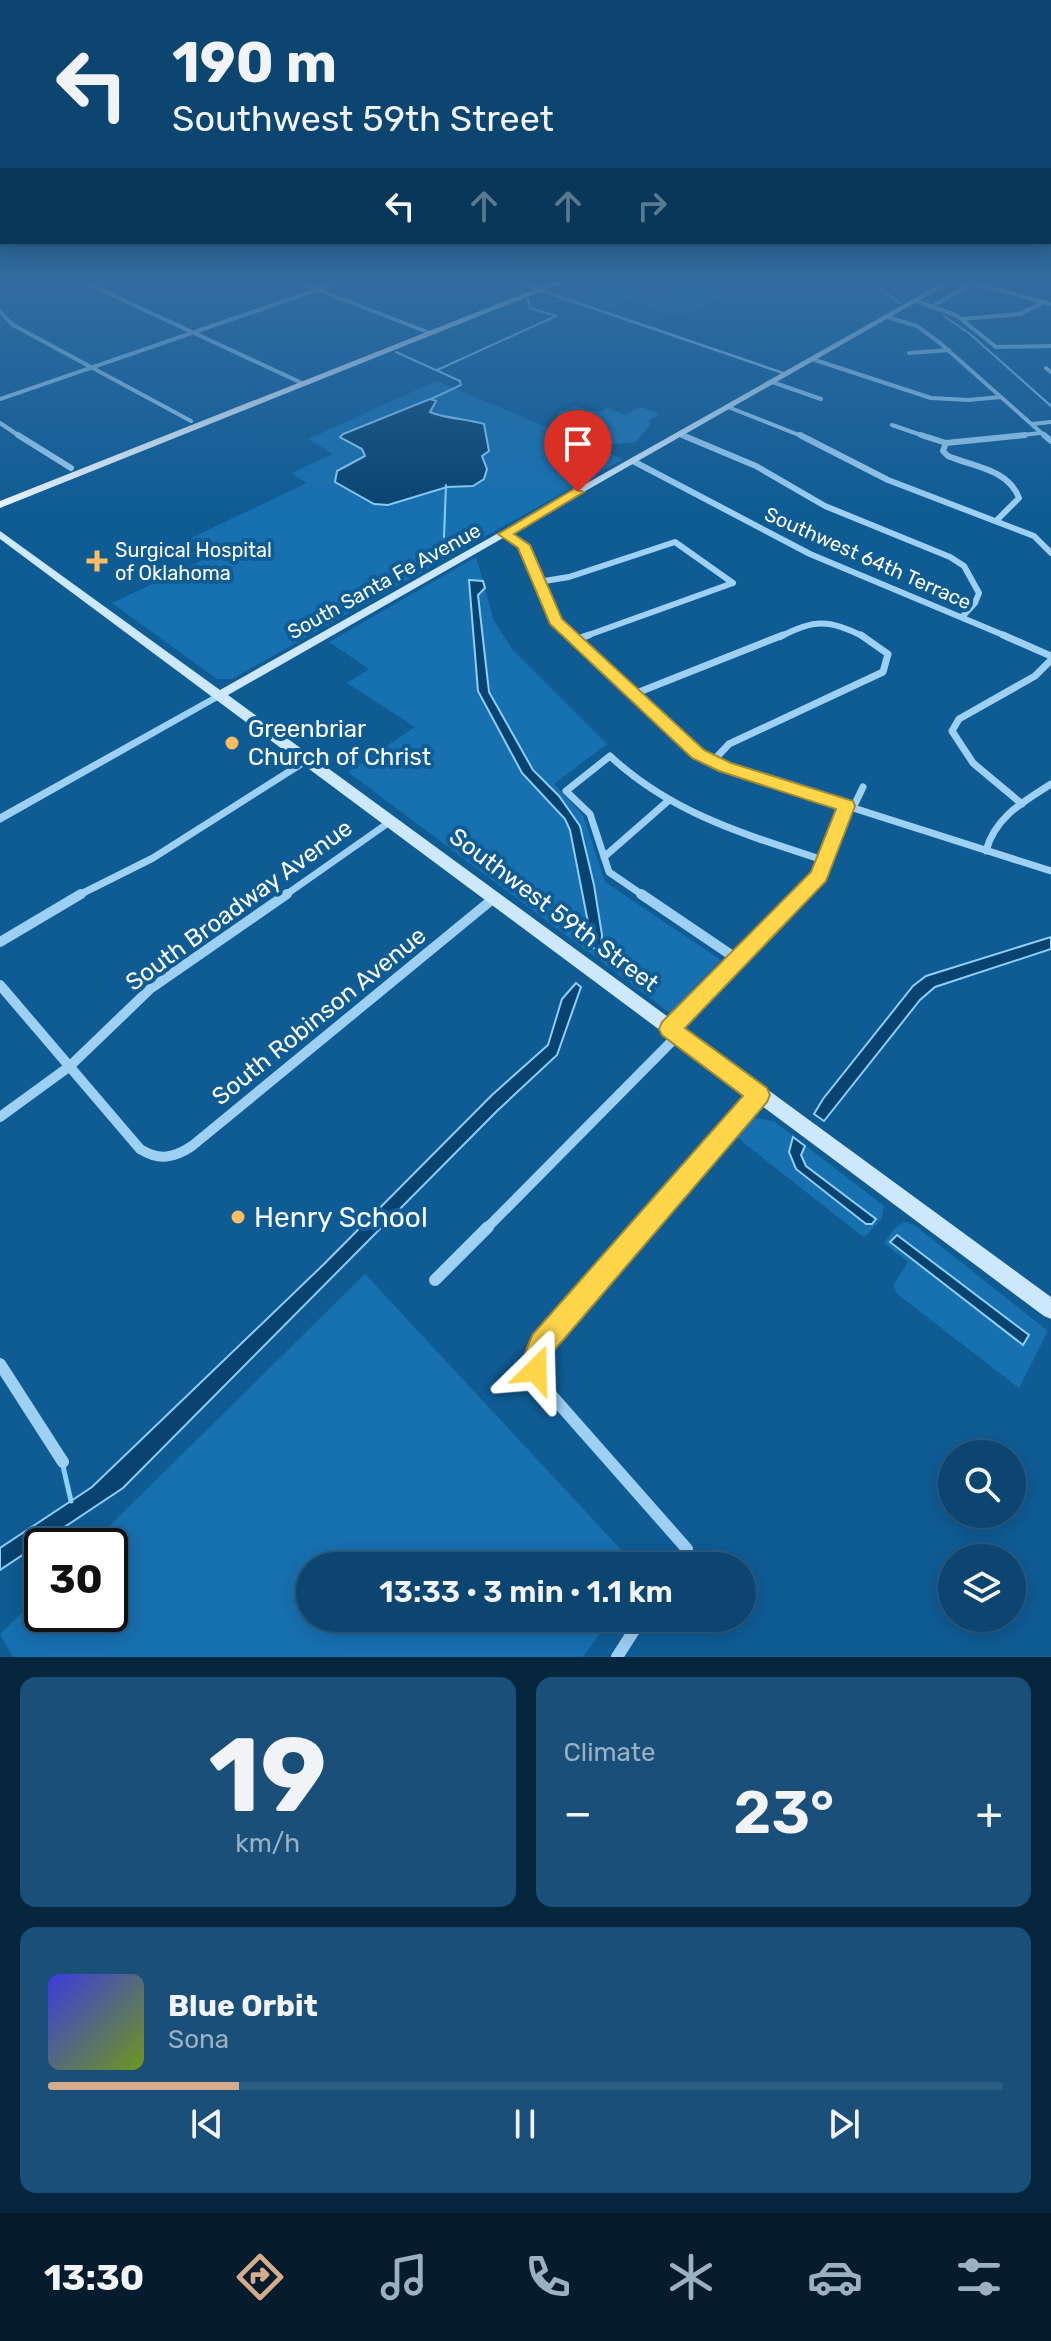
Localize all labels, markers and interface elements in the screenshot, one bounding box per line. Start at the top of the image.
text: 190 m [172,30,337,96]
icon: left [40,32,144,136]
text: Southwest 59th Street [172,97,554,140]
icon: left [378,184,422,228]
icon: ahead [462,184,506,228]
icon: ahead [546,184,590,228]
icon: right [630,184,674,228]
pin [544,410,612,492]
icon: arrive [556,422,600,466]
street label: Southwest 64th Terrace [761,502,975,614]
street label: South Santa Fe Avenue [283,518,485,644]
place label: Surgical Hospital of Oklahoma [115,538,272,585]
marker: Surgical Hospital of Oklahoma [86,550,108,572]
place label: Greenbriar Church of Christ [248,715,431,771]
marker: Greenbriar Church of Christ [223,734,241,752]
street label: South Broadway Avenue [120,813,358,997]
street label: Southwest 59th Street [444,822,664,998]
street label: South Robinson Avenue [206,921,432,1111]
place label: Henry School [254,1201,428,1234]
marker: Henry School [229,1208,247,1226]
position arrow [494,1328,578,1412]
map controls [938,1440,1026,1632]
button: search [938,1440,1026,1528]
speed limit sign: 30 [24,1528,128,1632]
button: layers [938,1544,1026,1632]
text: 13:33 · 3 min · 1.1 km [379,1574,673,1610]
text: 19 [209,1714,327,1837]
text: Climate [564,1737,656,1768]
text: 23° [733,1777,834,1848]
text: − [564,1787,592,1839]
text: + [976,1787,1003,1839]
text: km/h [235,1828,300,1859]
text: Blue Orbit [168,1988,318,2024]
text: Sona [168,2024,229,2055]
icon: previous [185,2102,229,2146]
icon: pause [503,2102,547,2146]
icon: next [822,2102,866,2146]
icon: directions [232,2249,288,2305]
icon: music [376,2249,432,2305]
icon: phone [520,2249,576,2305]
icon: climate [663,2249,719,2305]
icon: car [807,2249,863,2305]
icon: filters [951,2249,1007,2305]
text: 13:30 [44,2256,144,2299]

